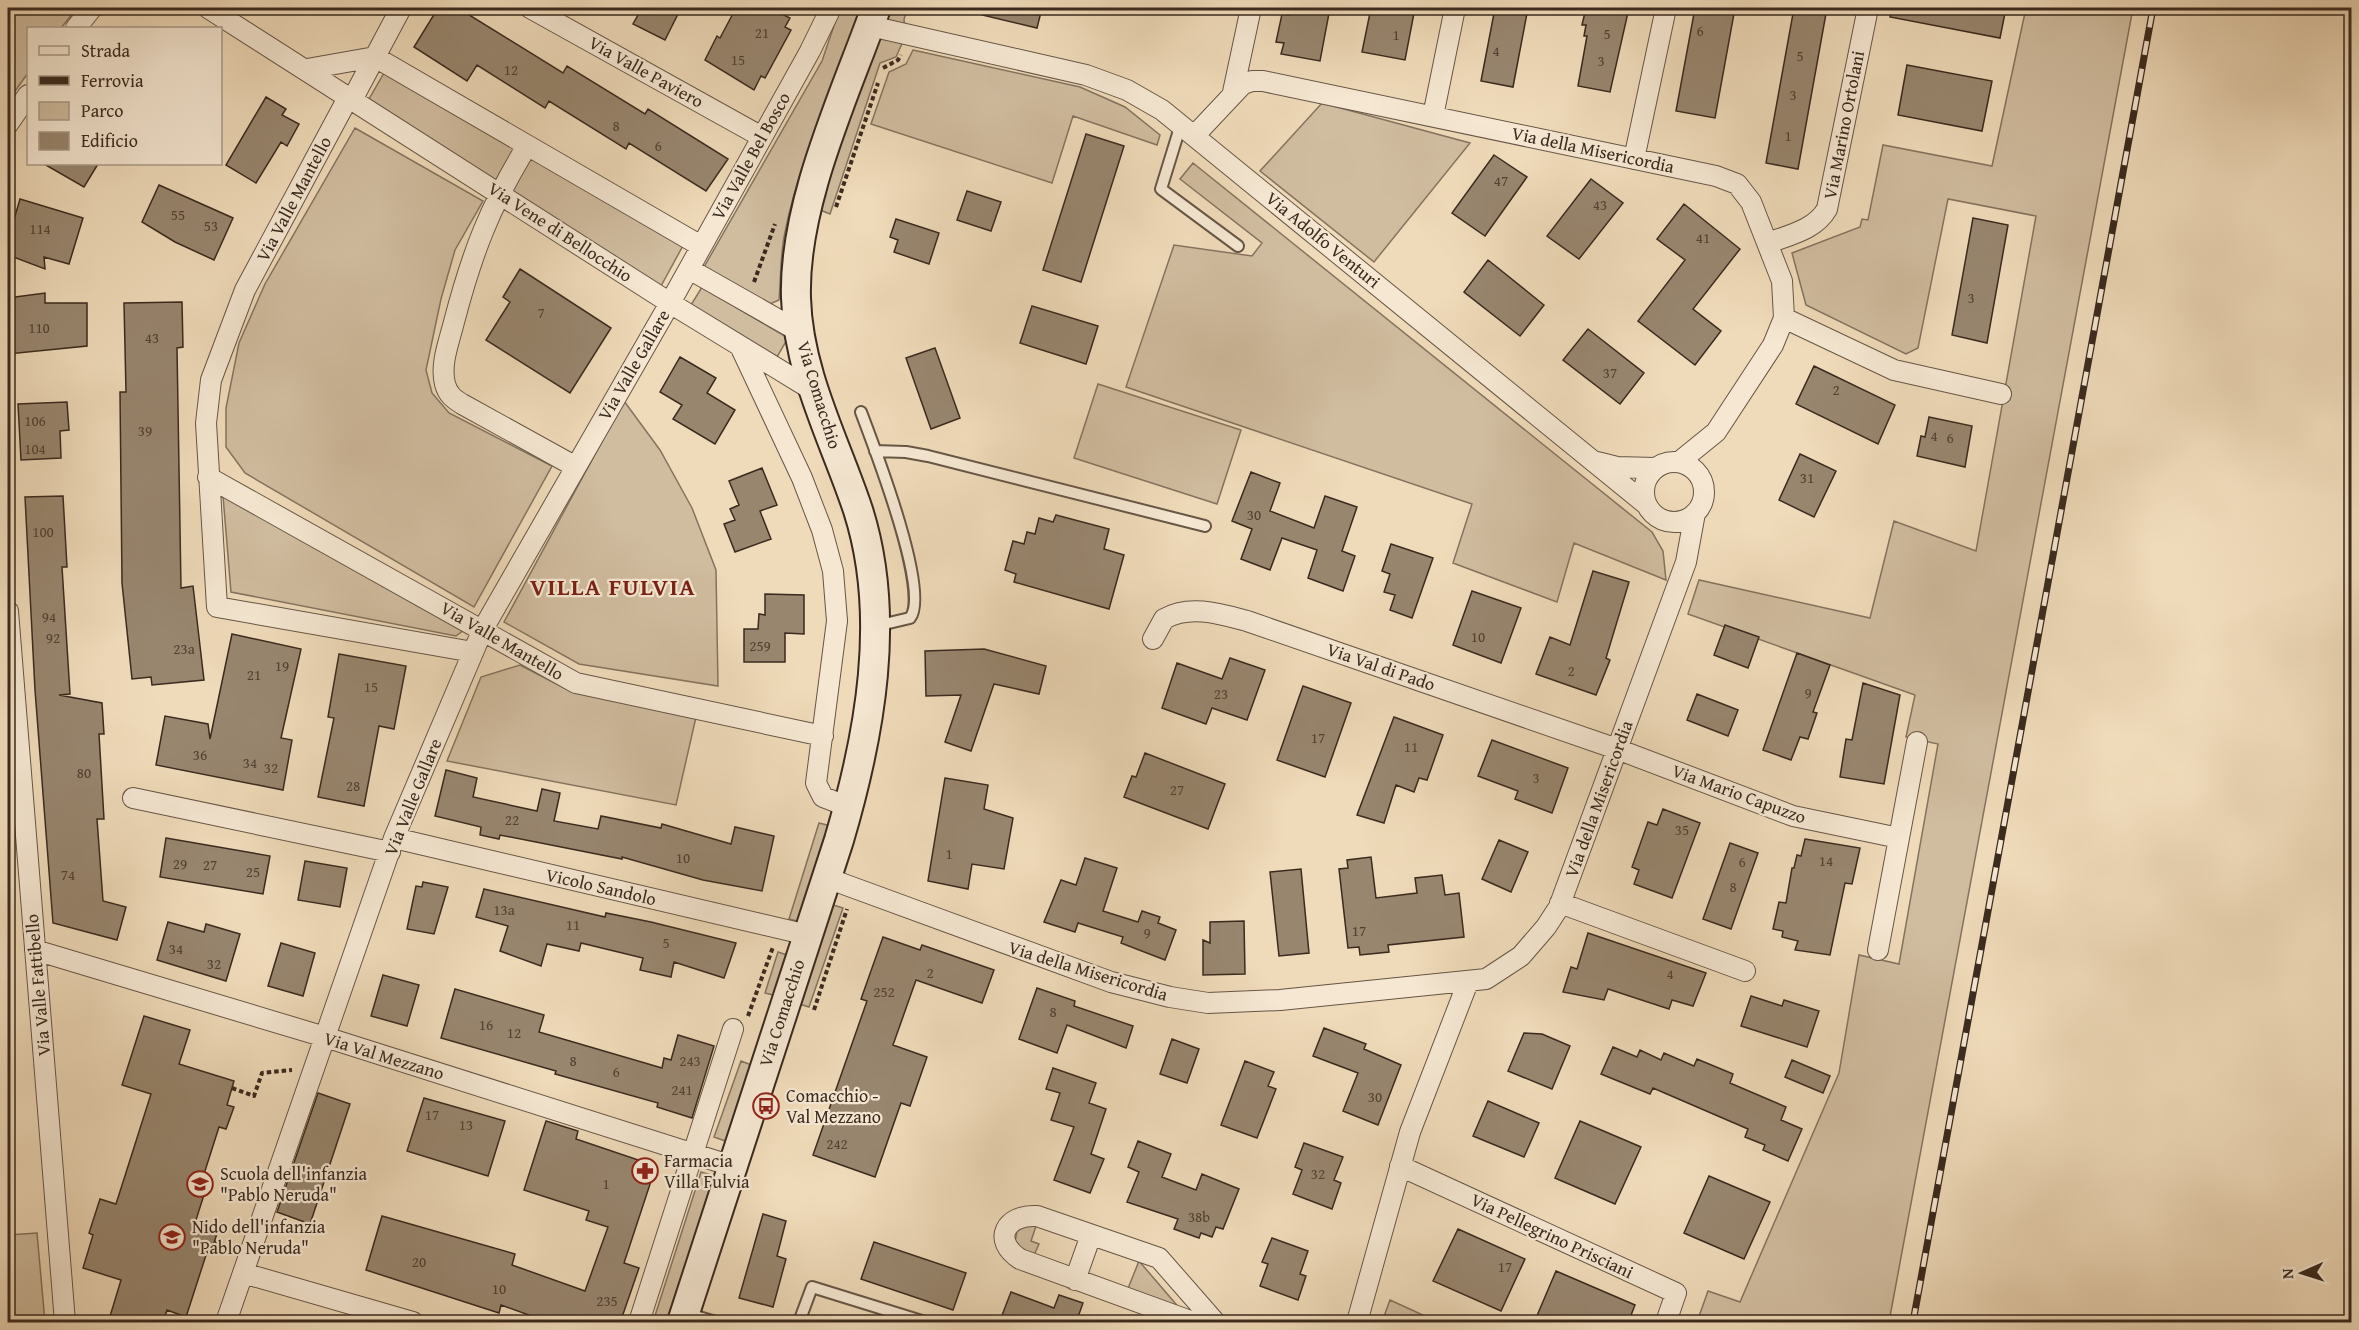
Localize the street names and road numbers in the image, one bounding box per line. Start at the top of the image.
street label: Via Valle Paviero [584,29,709,114]
street label: Via Marino Ortolani [1816,48,1871,202]
street label: Via Valle Bel Bosco [704,87,797,225]
street label: Via della Misericordia [1509,119,1677,180]
street label: Via Valle Mantello [249,131,338,266]
street label: Via Vene di Bellocchio [483,175,638,289]
street label: Via Adolfo Venturi [1260,185,1387,294]
street label: Via Valle Gallare [591,304,676,425]
street label: Via Comacchio [790,338,849,452]
street label: Via Valle Mantello [436,594,569,687]
street label: Via Val di Pado [1323,635,1439,698]
street label: Via della Misericordia [1558,716,1640,881]
street label: Via Valle Gallare [377,734,448,860]
street label: Via Mario Capuzzo [1668,757,1810,830]
street label: Vicolo Sandolo [543,861,659,912]
street label: Via Valle Fattibello [18,913,57,1057]
street label: Via della Misericordia [1005,933,1172,1008]
street label: Via Comacchio [751,956,812,1070]
street label: Via Val Mezzano [321,1024,448,1087]
street label: Via Pellegrino Prisciani [1466,1186,1638,1285]

